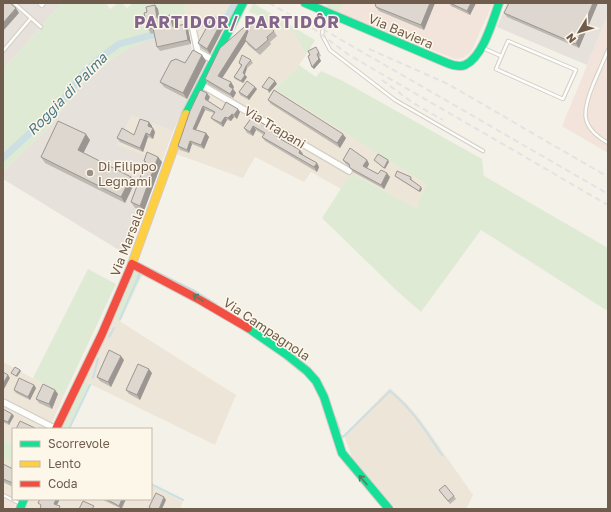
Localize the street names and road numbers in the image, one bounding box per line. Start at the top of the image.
street label: Via Baviera [366,10,436,52]
street label: Via Trapani [241,102,309,152]
street label: Via Marsala [107,205,147,279]
street label: Via Campagnola [221,294,313,364]

